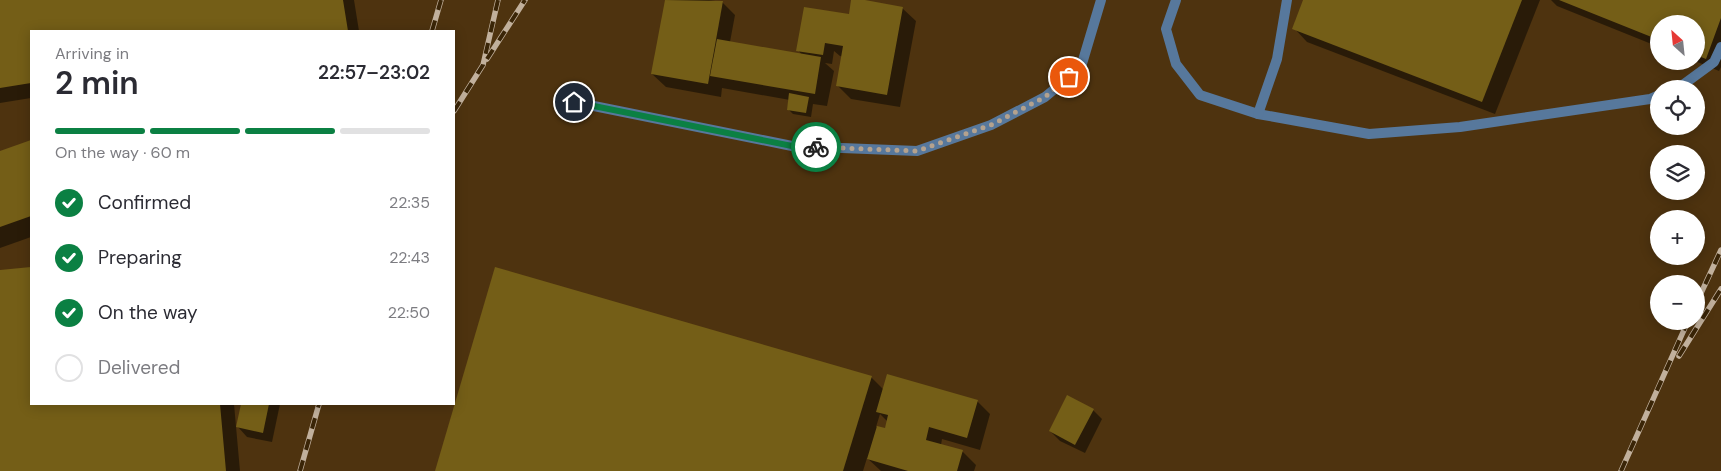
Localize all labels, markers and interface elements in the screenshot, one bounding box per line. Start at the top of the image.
north arrow [1650,15,1705,70]
map controls [1650,15,1705,330]
text: Arriving in [55,43,129,64]
pin [1048,56,1090,98]
text: 22:57–23:02 [318,60,430,85]
text: 2 min [55,62,139,104]
icon: bag [1055,63,1083,91]
button: locate [1650,80,1705,135]
pin [553,81,595,123]
icon: home [560,88,588,116]
courier [791,122,841,172]
icon: bike [802,133,830,161]
text: On the way · 60 m [55,142,190,163]
button: layers [1650,145,1705,200]
icon: check [55,189,83,217]
text: Confirmed [98,190,191,215]
text: 22:35 [389,192,430,213]
button: + [1650,210,1705,265]
icon: check [55,244,83,272]
text: Preparing [98,245,182,270]
text: 22:43 [389,247,430,268]
button: − [1650,275,1705,330]
icon: check [55,299,83,327]
text: On the way [98,300,198,325]
text: 22:50 [388,302,430,323]
text: Delivered [98,355,180,380]

